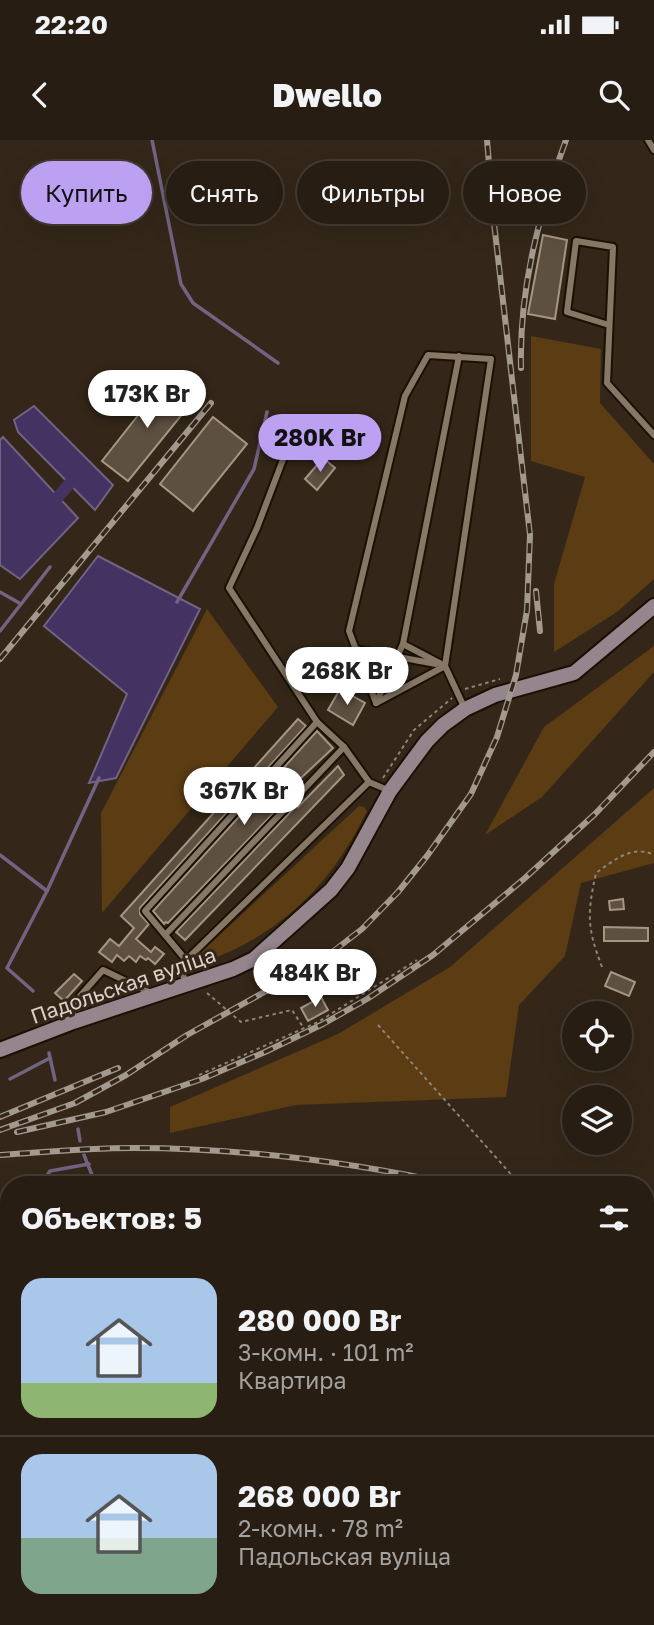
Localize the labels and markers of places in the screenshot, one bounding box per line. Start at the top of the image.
pin: 173K Br [82,370,212,430]
pin: 280K Br [255,414,385,474]
pin: 268K Br [282,648,412,707]
pin: 367K Br [179,768,309,827]
pin: 484K Br [250,950,380,1009]

